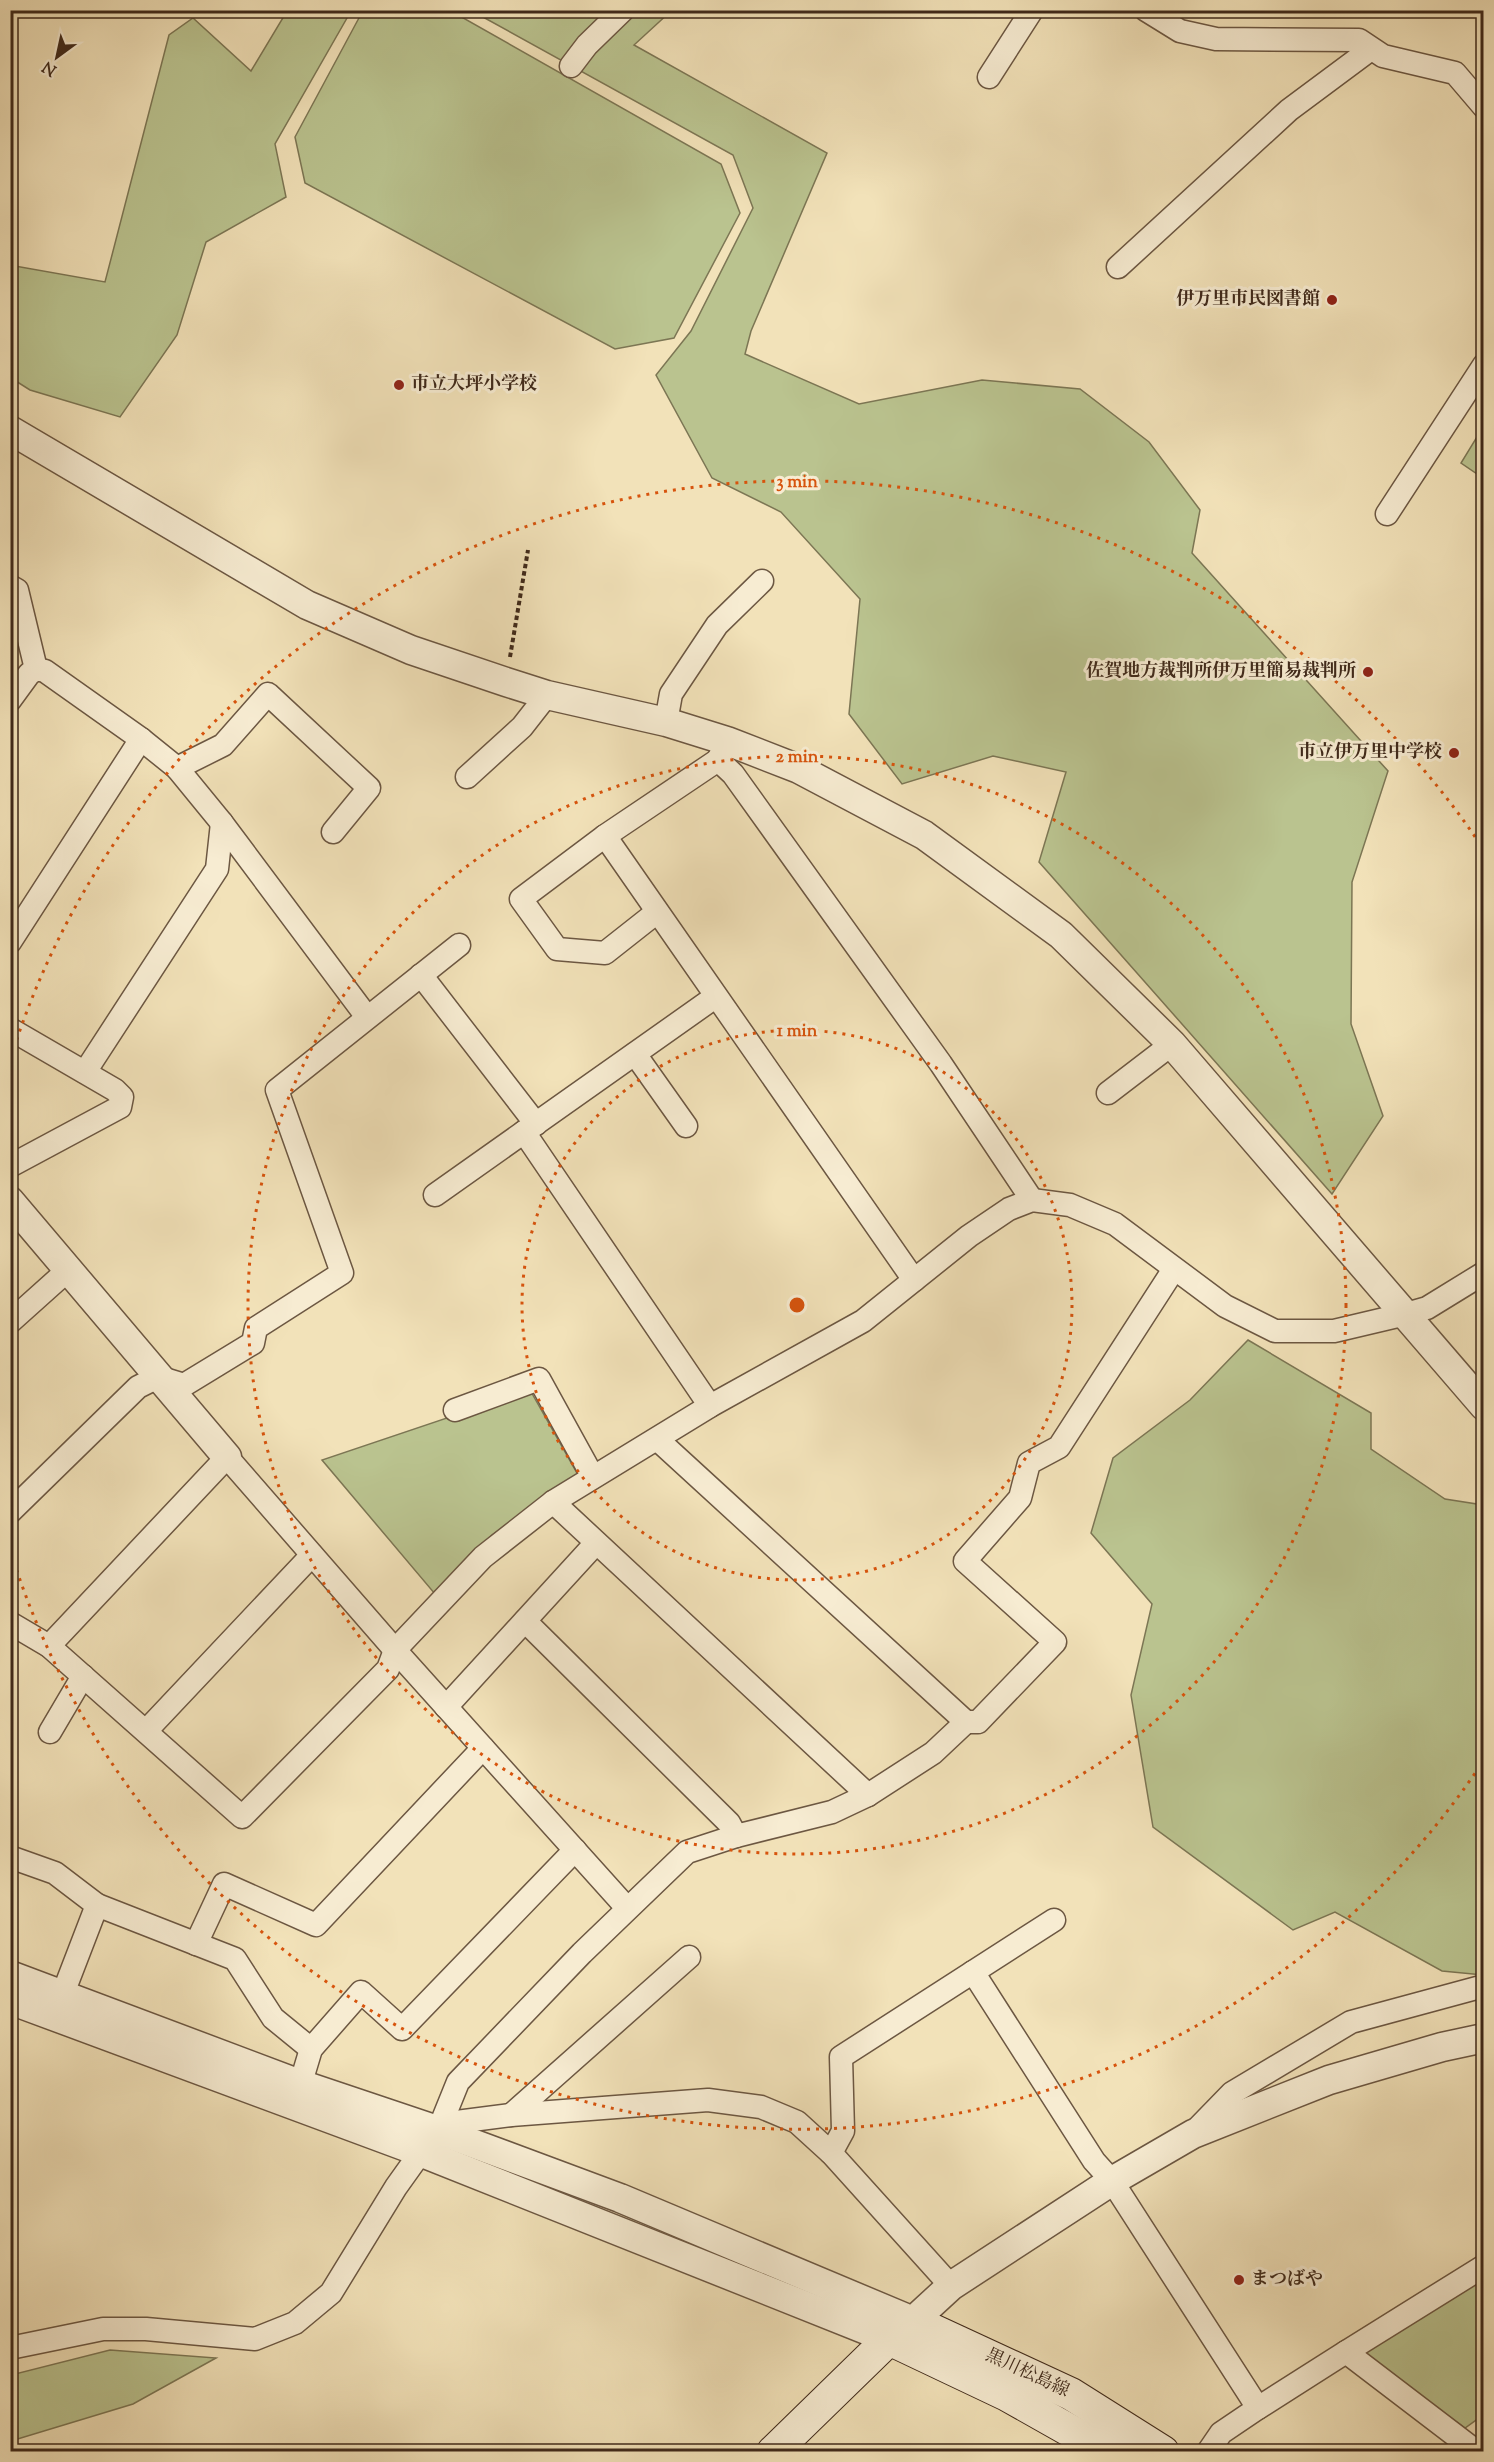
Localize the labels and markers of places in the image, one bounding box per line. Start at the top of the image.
place label: 伊万里市民図書館 [1176,287,1320,313]
marker: 伊万里市民図書館 [1325,293,1339,307]
place label: 市立大坪小学校 [411,372,537,398]
marker: 市立大坪小学校 [392,378,406,392]
place label: 佐賀地方裁判所伊万里簡易裁判所 [1086,659,1356,685]
marker: 佐賀地方裁判所伊万里簡易裁判所 [1361,665,1375,679]
place label: 市立伊万里中学校 [1298,740,1442,766]
marker: 市立伊万里中学校 [1447,746,1461,760]
centre of rings [787,1295,807,1315]
place label: まつばや [1251,2267,1323,2293]
marker: まつばや [1232,2273,1246,2287]

